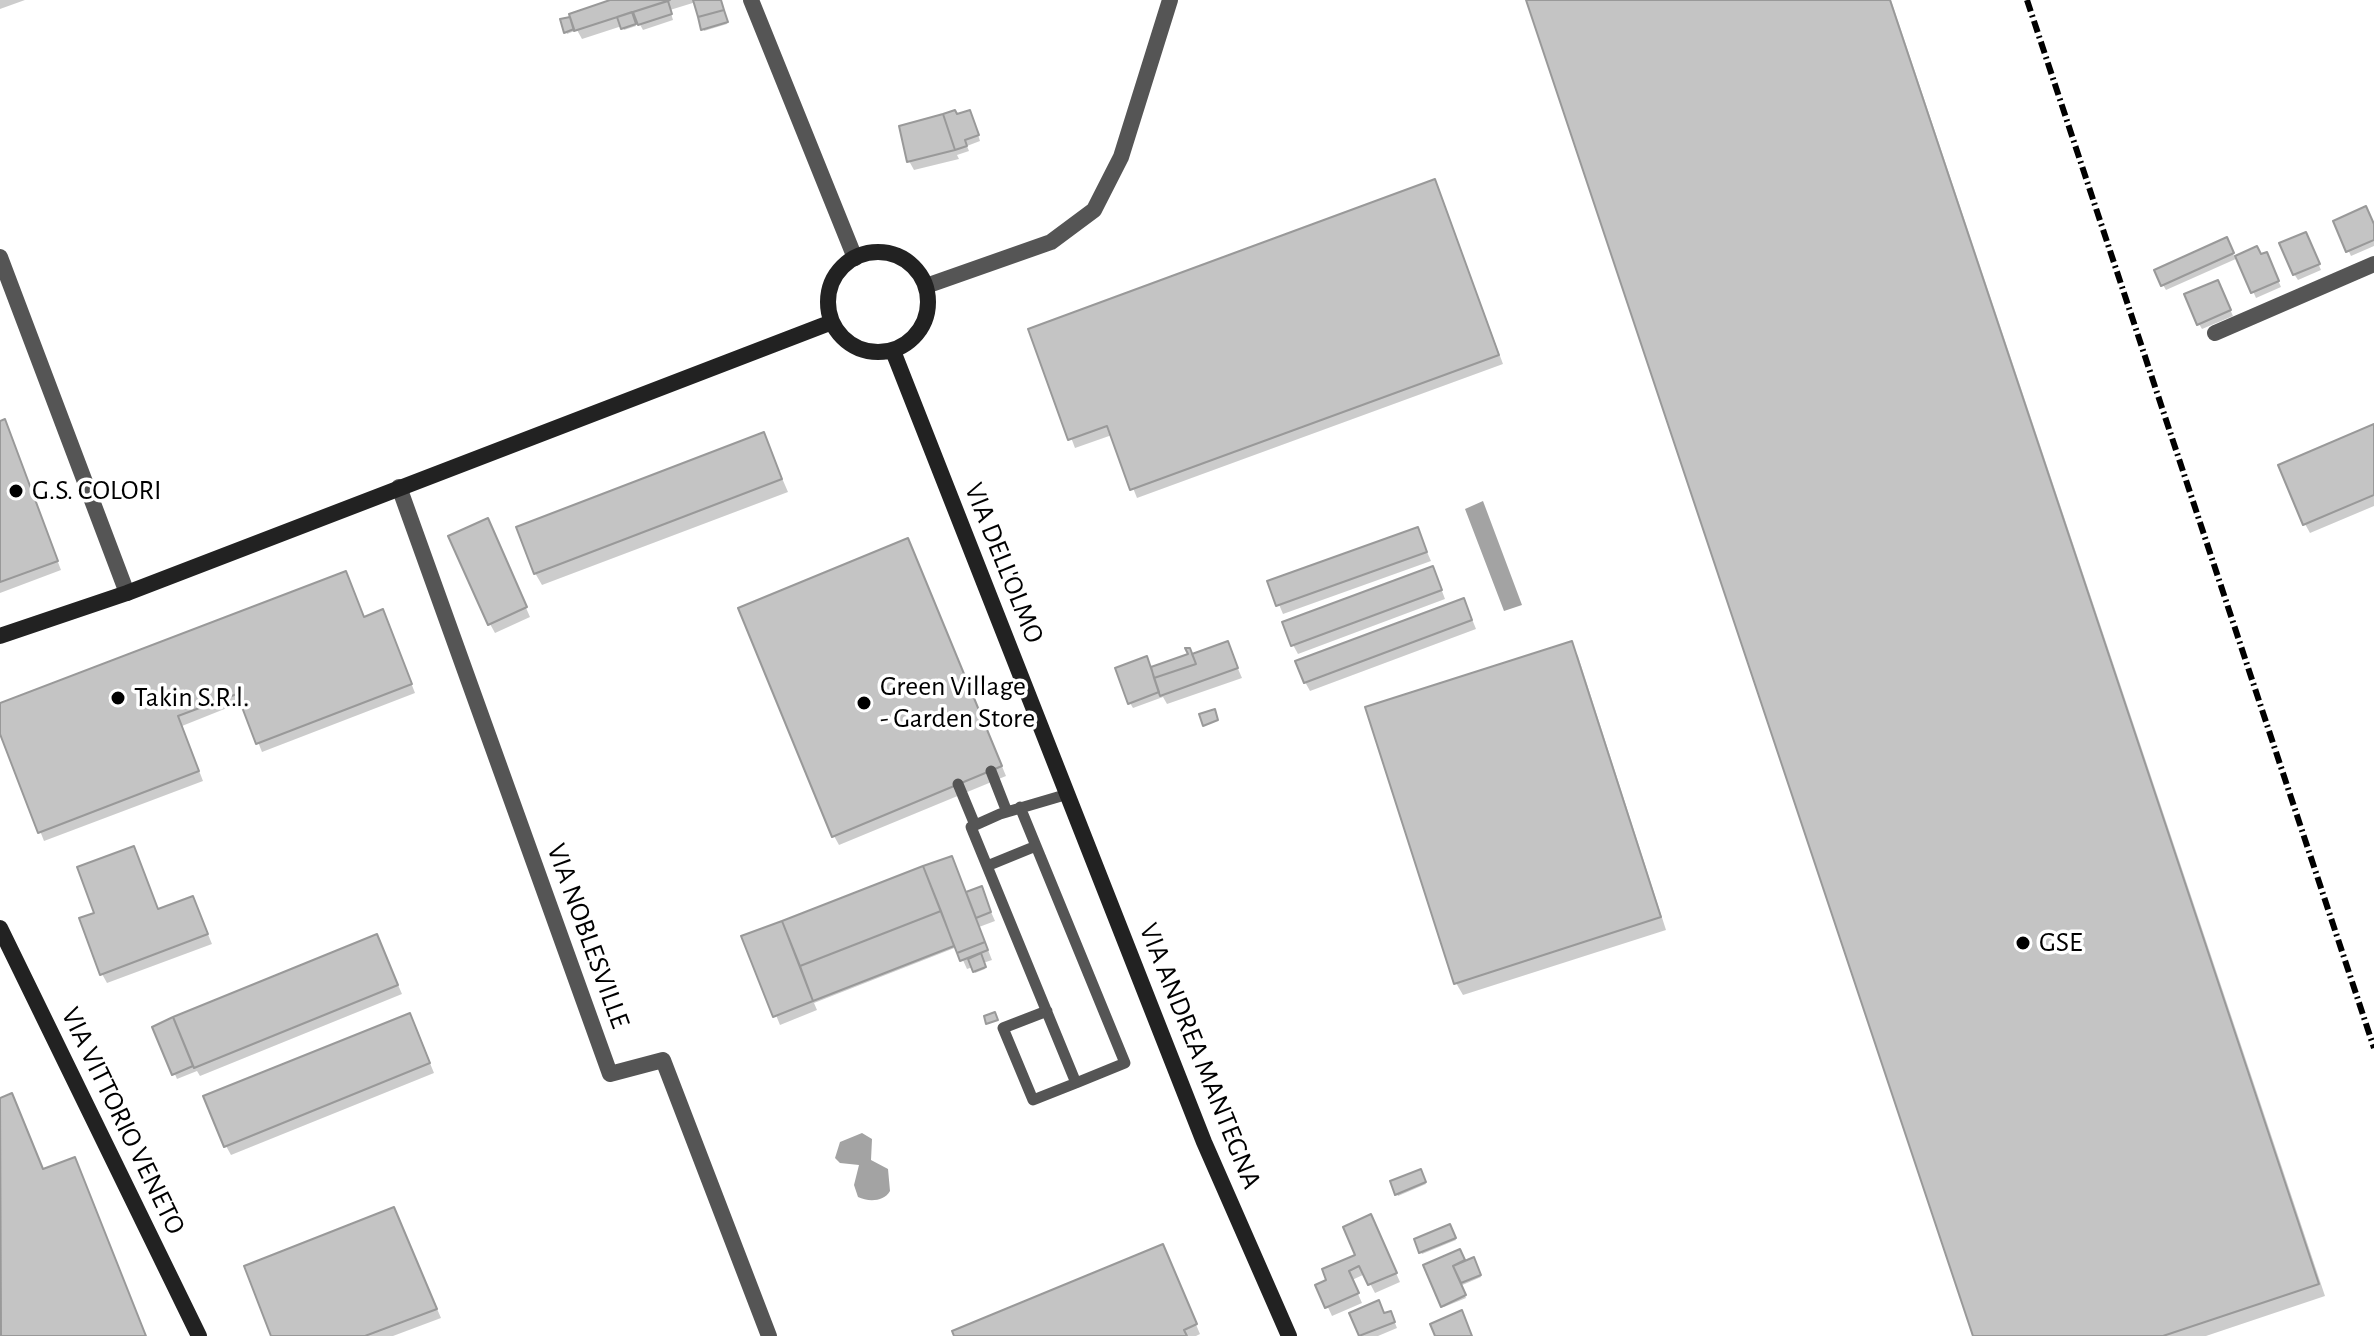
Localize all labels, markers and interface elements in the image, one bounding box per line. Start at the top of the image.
place label: G.S. COLORI [32,474,162,508]
street label: VIA DELL'OLMO [957,478,1051,648]
marker: G.S. COLORI [7,482,25,500]
place label: Green Village - Garden Store [880,670,1035,736]
place label: Takin S.R.l. [134,681,249,715]
marker: Takin S.R.l. [109,689,127,707]
marker: Green Village - Garden Store [855,694,873,712]
street label: VIA NOBLESVILLE [539,839,637,1033]
street label: VIA ANDREA MANTEGNA [1131,918,1269,1194]
place label: GSE [2039,926,2083,960]
marker: GSE [2014,934,2032,952]
street label: VIA VITTORIO VENETO [53,1002,193,1240]

